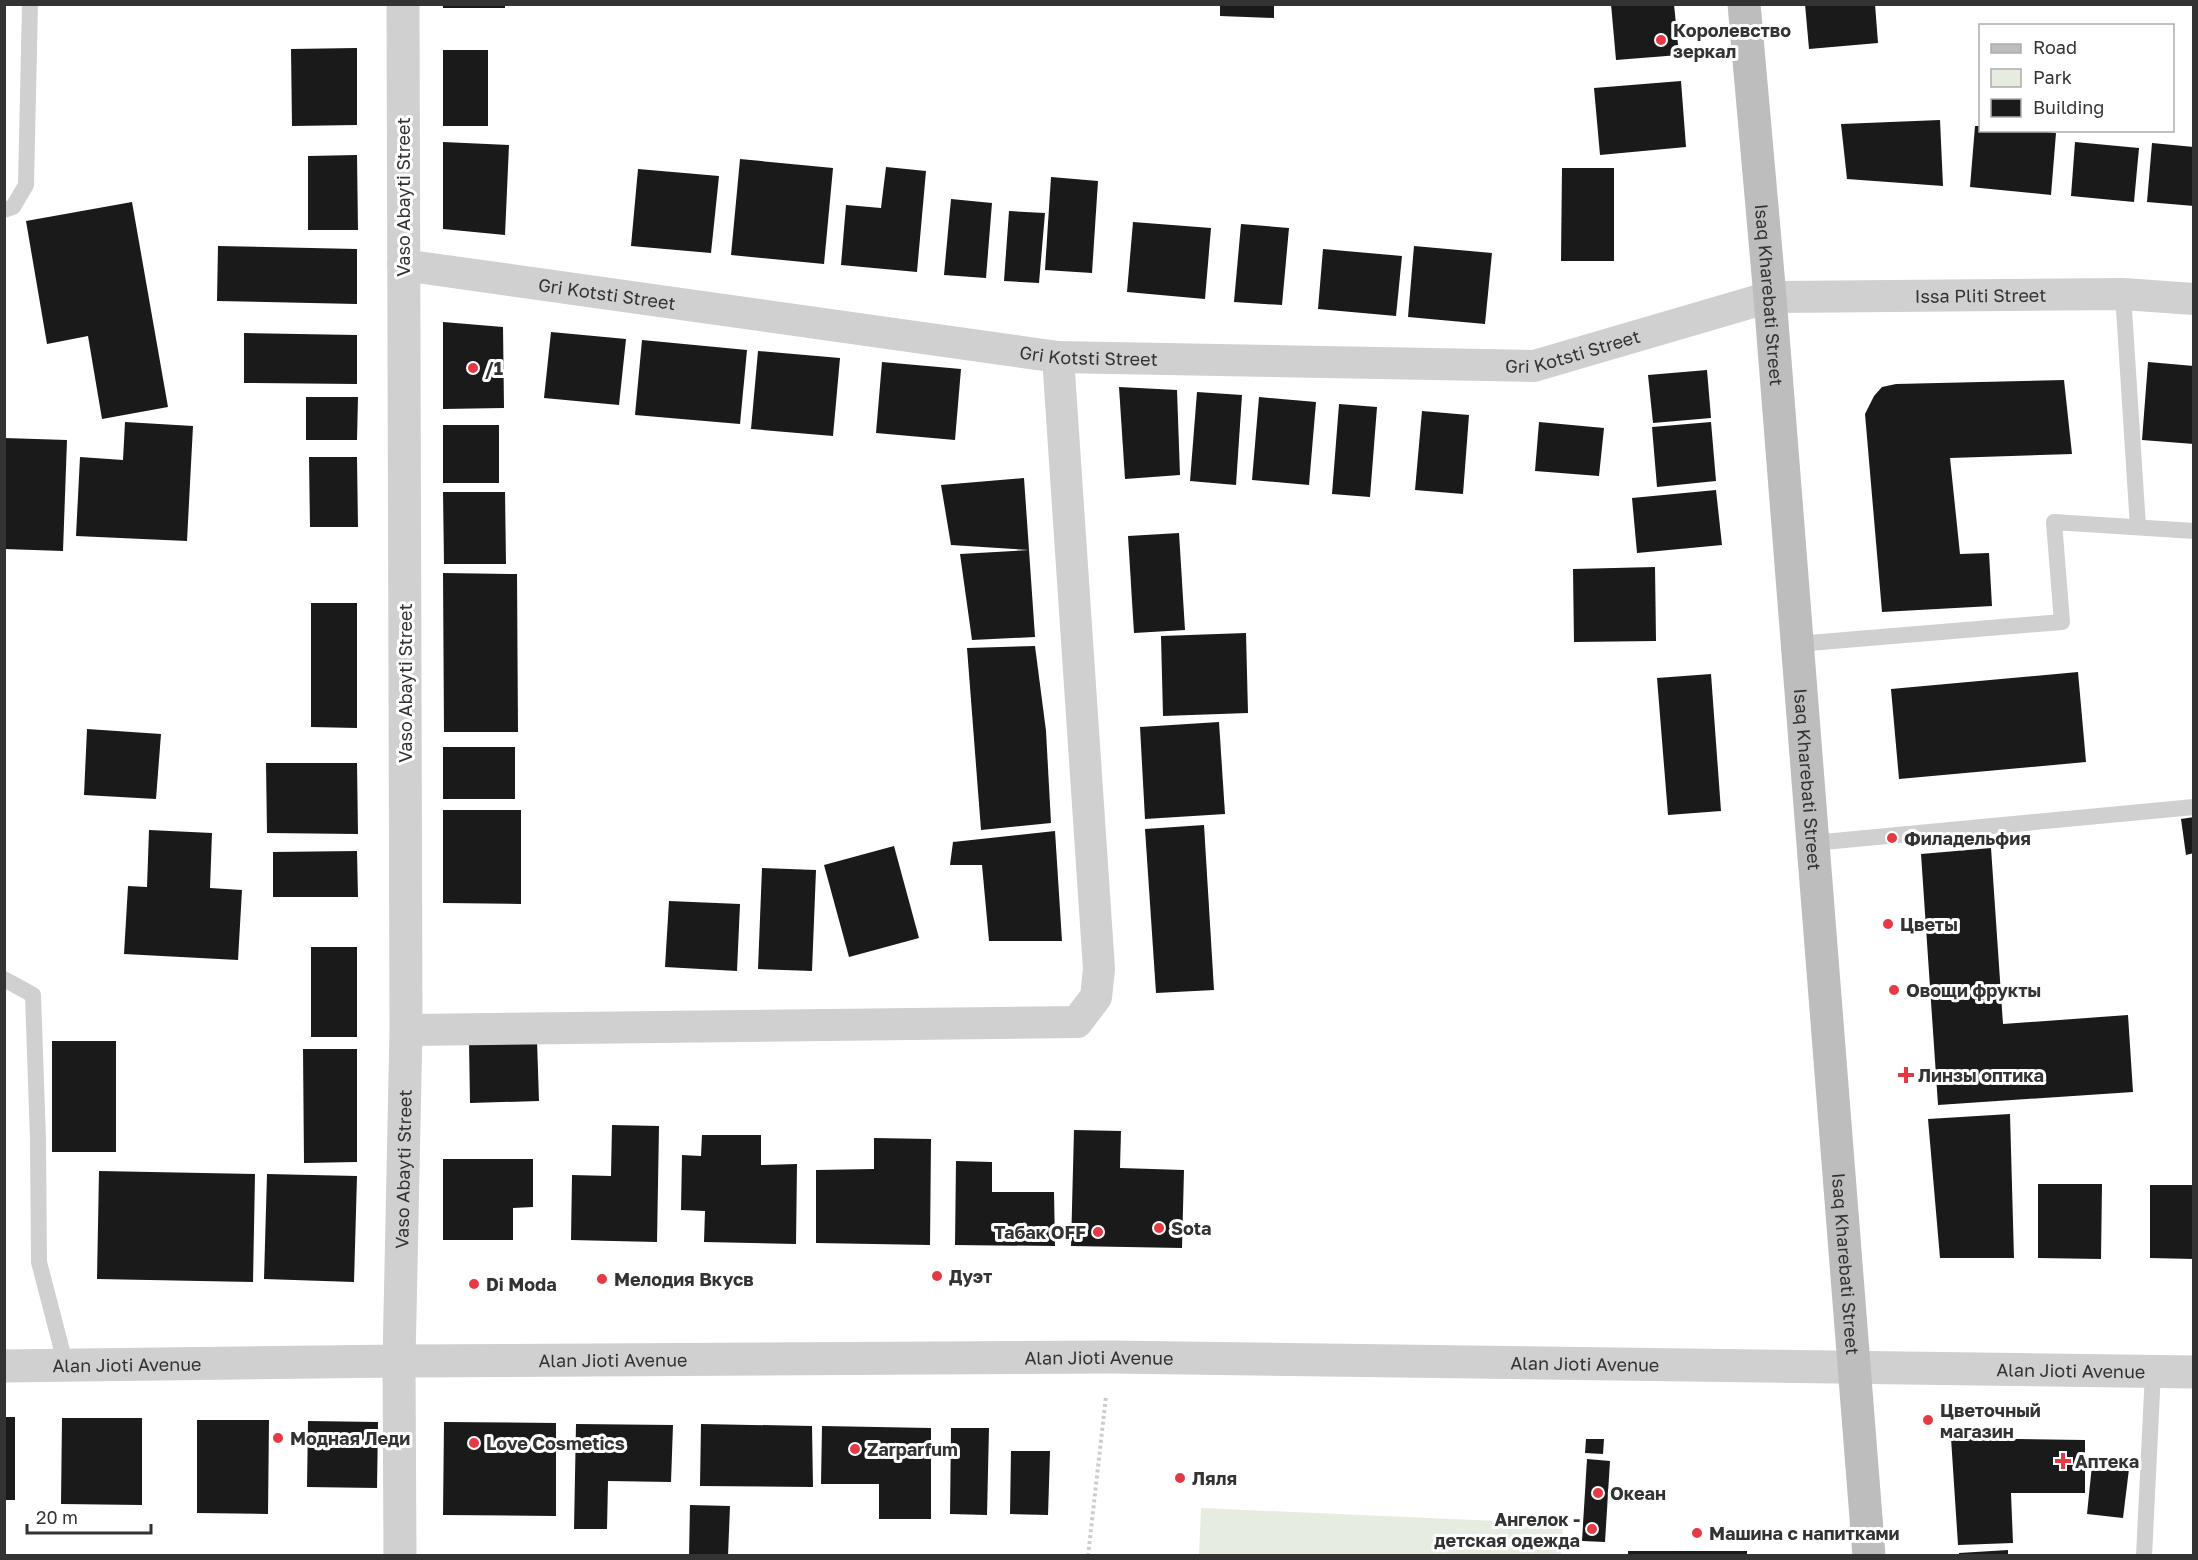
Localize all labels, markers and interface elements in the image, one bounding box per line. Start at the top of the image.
place label: Королевство зеркал [1673,19,1791,62]
legend [1979,24,2174,132]
marker: Королевство зеркал [1654,33,1668,47]
text: Road [2033,36,2077,58]
text: Park [2033,66,2072,88]
text: Building [2033,96,2104,118]
street label: Vaso Abayti Street [392,117,414,277]
street label: Isaq Kharebati Street [1751,203,1788,387]
street label: Gri Kotsti Street [537,273,677,314]
street label: Issa Pliti Street [1915,284,2047,307]
street label: Gri Kotsti Street [1505,325,1642,377]
street label: Gri Kotsti Street [1018,341,1158,370]
place label: /1 [485,357,503,379]
marker: /1 [466,361,480,375]
street label: Vaso Abayti Street [394,603,416,763]
street label: Isaq Kharebati Street [1790,687,1826,871]
place label: Филадельфия [1904,827,2031,849]
marker: Филадельфия [1885,831,1899,845]
place label: Цветы [1900,913,1958,935]
marker: Цветы [1881,917,1895,931]
place label: Овощи фрукты [1906,979,2041,1001]
marker: Овощи фрукты [1887,983,1901,997]
place label: Линзы оптика [1918,1064,2044,1086]
marker: Линзы оптика [1899,1068,1913,1082]
street label: Vaso Abayti Street [390,1089,416,1249]
street label: Isaq Kharebati Street [1828,1172,1864,1356]
place label: Sota [1171,1217,1211,1239]
place label: Табак OFF [994,1221,1086,1243]
marker: Sota [1152,1221,1166,1235]
marker: Табак OFF [1091,1225,1105,1239]
place label: Дуэт [949,1265,992,1287]
place label: Мелодия Вкусв [614,1268,754,1290]
marker: Дуэт [930,1269,944,1283]
marker: Мелодия Вкусв [595,1272,609,1286]
place label: Di Moda [486,1273,557,1295]
marker: Di Moda [467,1277,481,1291]
street label: Alan Jioti Avenue [1024,1346,1174,1369]
street label: Alan Jioti Avenue [538,1348,688,1371]
street label: Alan Jioti Avenue [1510,1352,1660,1376]
street label: Alan Jioti Avenue [52,1353,202,1376]
street label: Alan Jioti Avenue [1996,1358,2146,1382]
place label: Цветочный магазин [1940,1399,2041,1442]
marker: Цветочный магазин [1921,1413,1935,1427]
place label: Модная Леди [290,1427,410,1449]
marker: Модная Леди [271,1431,285,1445]
place label: Love Cosmetics [486,1432,625,1454]
marker: Love Cosmetics [467,1436,481,1450]
place label: Zarparfum [867,1438,958,1460]
marker: Zarparfum [848,1442,862,1456]
place label: Аптека [2075,1450,2139,1472]
marker: Аптека [2056,1454,2070,1468]
place label: Ляля [1192,1467,1237,1489]
marker: Ляля [1173,1471,1187,1485]
place label: Океан [1610,1482,1666,1504]
marker: Океан [1591,1486,1605,1500]
scale bar [27,1497,152,1535]
text: 20 m [36,1506,78,1528]
place label: Ангелок - детская одежда [1434,1508,1580,1551]
marker: Ангелок - детская одежда [1585,1522,1599,1536]
place label: Машина с напитками [1709,1522,1900,1544]
marker: Машина с напитками [1690,1526,1704,1540]

